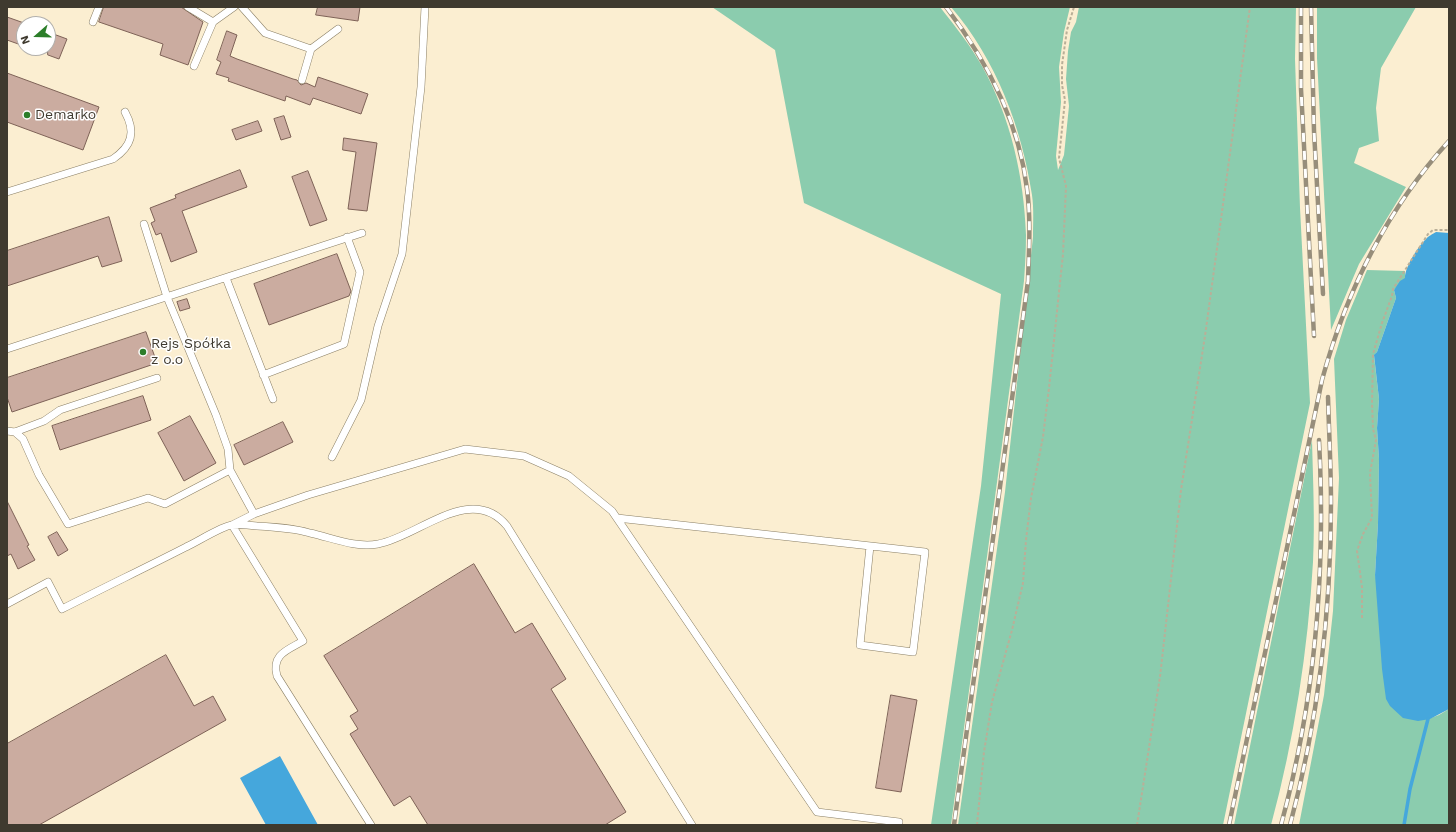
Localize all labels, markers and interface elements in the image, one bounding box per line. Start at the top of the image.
north arrow [16,16,56,56]
text: N [18,34,33,46]
place label: Demarko [35,107,96,123]
marker: Demarko [22,110,32,120]
place label: Rejs Spółka z o.o [151,336,231,368]
marker: Rejs Spółka z o.o [138,347,148,357]

